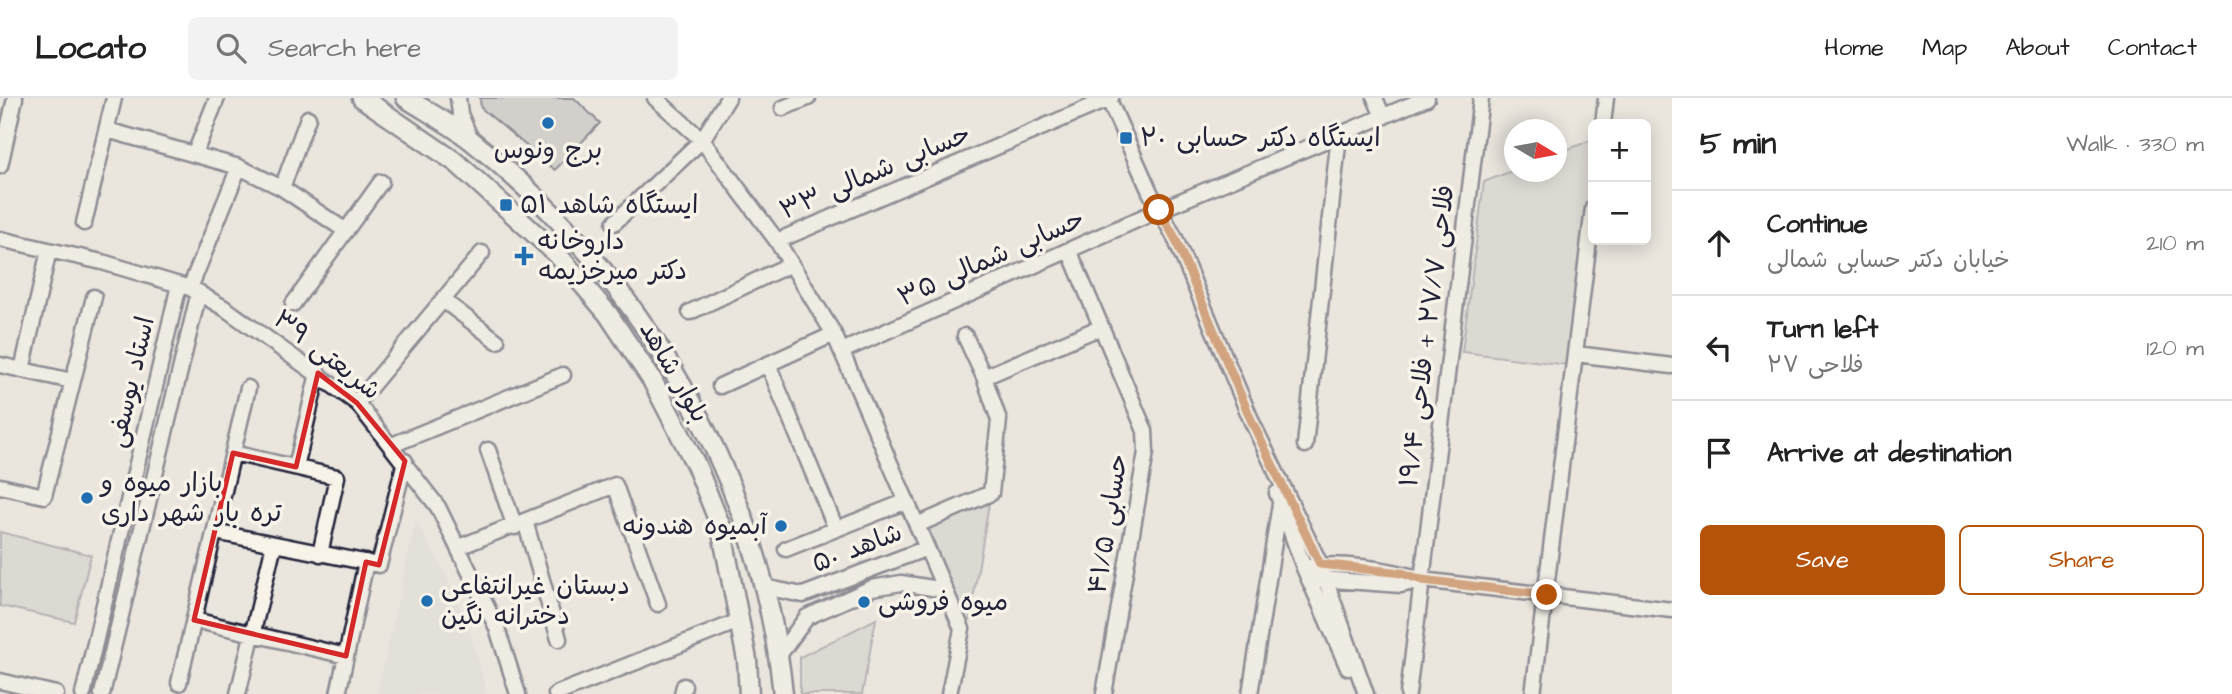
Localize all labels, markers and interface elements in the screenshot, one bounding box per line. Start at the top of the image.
search box [188,17,678,80]
text: Locato [35,25,146,71]
icon: search [212,29,250,67]
text: Search here [268,30,421,66]
text: Home [1824,31,1884,65]
text: Map [1922,31,1967,65]
text: About [2005,31,2070,65]
text: Contact [2108,31,2197,65]
marker: برج ونوس [540,115,556,131]
street label: حسابی شمالی ۳۳ [774,116,976,228]
north arrow [1504,119,1567,182]
map controls [1588,119,1651,245]
button: + [1588,119,1651,182]
place label: ایستگاه دکتر حسابی ۲۰ [1140,120,1381,156]
text: 5 min [1700,123,1776,165]
text: Walk · 330 m [2066,128,2204,160]
marker: ایستگاه دکتر حسابی ۲۰ [1118,130,1134,146]
place label: برج ونوس [494,132,602,168]
button: − [1588,182,1651,245]
street label: فلاحی ۲۷/۷ + فلاحی ۱۹/۴ [1391,183,1463,489]
place label: ایستگاه شاهد ۵۱ [520,187,698,223]
route start [1143,194,1174,225]
marker: ایستگاه شاهد ۵۱ [498,197,514,213]
street label: حسابی شمالی ۳۵ [892,201,1090,315]
text: Continue [1767,206,1868,242]
place label: داروخانه دکتر میرخزیمه [538,223,687,289]
icon: ahead [1700,224,1738,262]
text: 210 m [2146,227,2204,259]
text: خیابان دکتر حسابی شمالی [1767,244,2010,276]
marker: داروخانه دکتر میرخزیمه [516,248,532,264]
street label: شریعتی ۳۹ [266,301,388,409]
text: Turn left [1767,311,1878,347]
street label: استاد یوسفی [98,313,164,451]
street label: بلوار شاهد [631,315,717,429]
icon: left [1700,329,1738,367]
text: 120 m [2146,332,2204,364]
text: فلاحی ۲۷ [1767,349,1864,381]
icon: arrive [1700,434,1738,472]
text: Arrive at destination [1767,435,2012,471]
street label: حسابی ۴۱/۵ [1079,451,1137,597]
place label: بازار میوه و تره بار شهر داری [99,465,282,531]
marker: بازار میوه و تره بار شهر داری [79,490,95,506]
place label: آبمیوه هندونه [622,508,769,544]
street label: شاهد ۵۰ [807,514,907,582]
marker: آبمیوه هندونه [773,518,789,534]
button: Save [1700,525,1945,595]
button: Share [1959,525,2204,595]
place label: دبستان غیرانتفاعی دخترانه نگین [441,568,630,634]
route end [1531,579,1562,610]
place label: میوه فروشی [878,584,1008,620]
marker: دبستان غیرانتفاعی دخترانه نگین [419,593,435,609]
marker: میوه فروشی [856,594,872,610]

